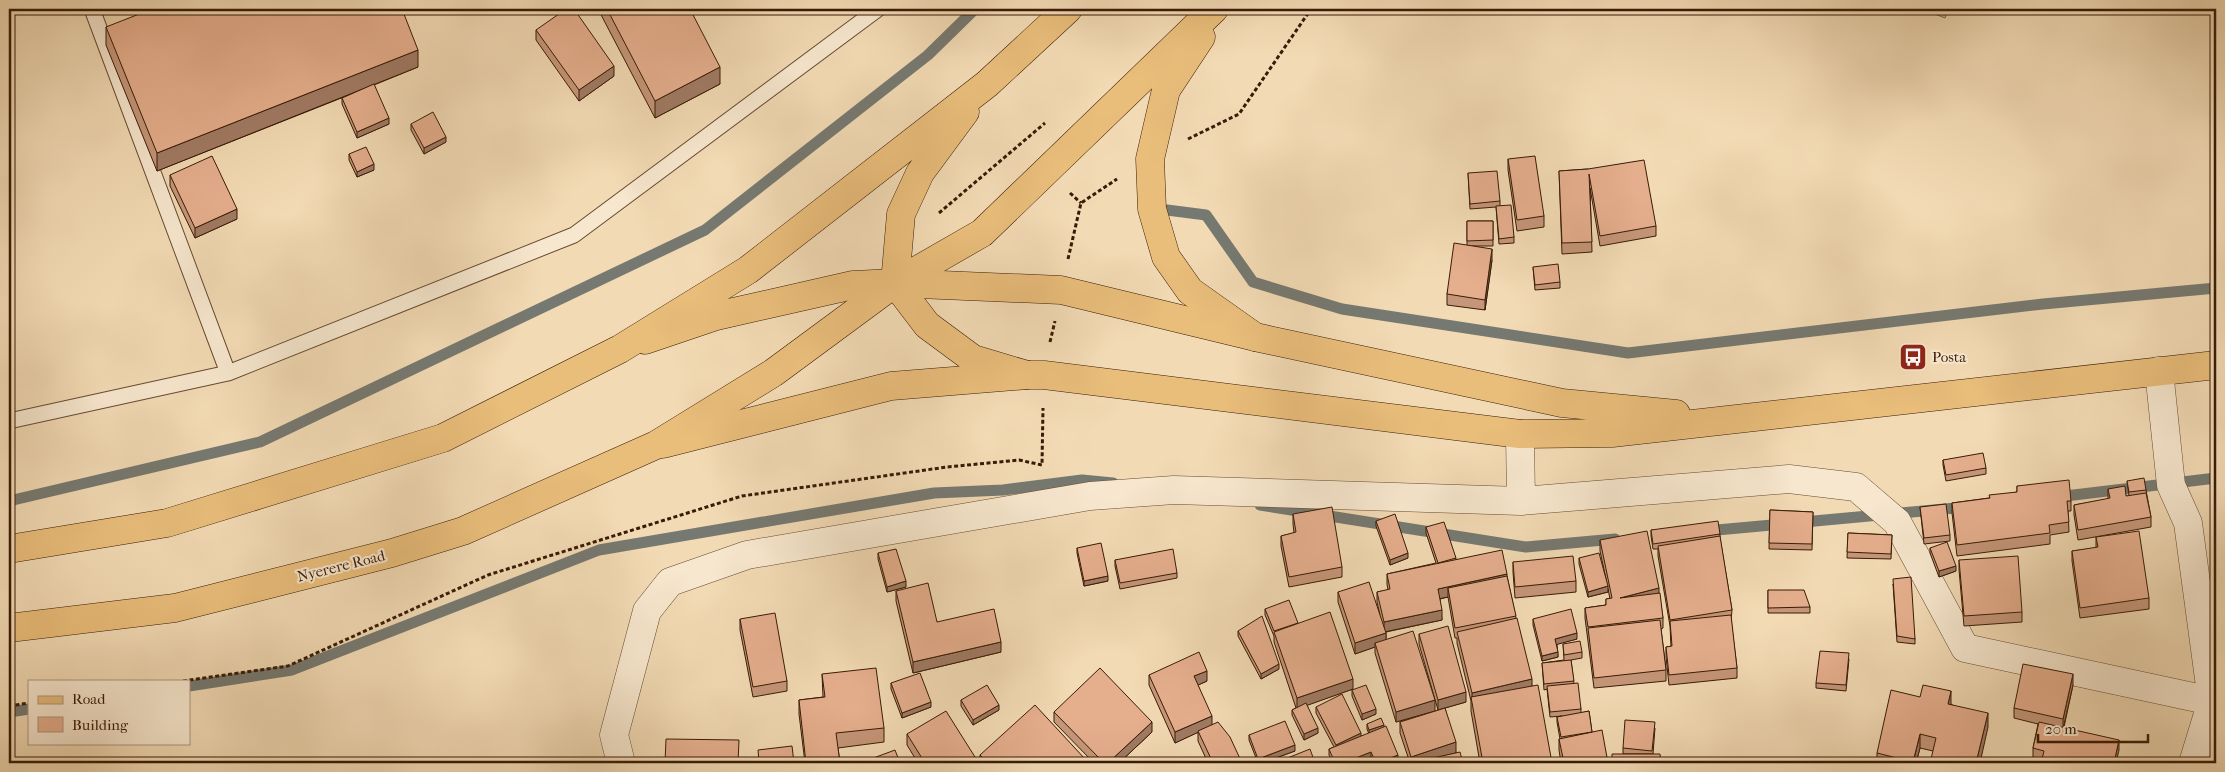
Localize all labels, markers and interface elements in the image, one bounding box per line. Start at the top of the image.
bus stop icon: Posta [1898,342,1928,372]
place label: Posta [1932,348,1967,366]
street label: Nyerere Road [295,546,388,586]
legend [28,680,190,744]
text: Road [72,690,106,708]
scale bar [2038,712,2148,744]
text: Building [72,716,129,734]
text: 20 m [2045,720,2077,738]

